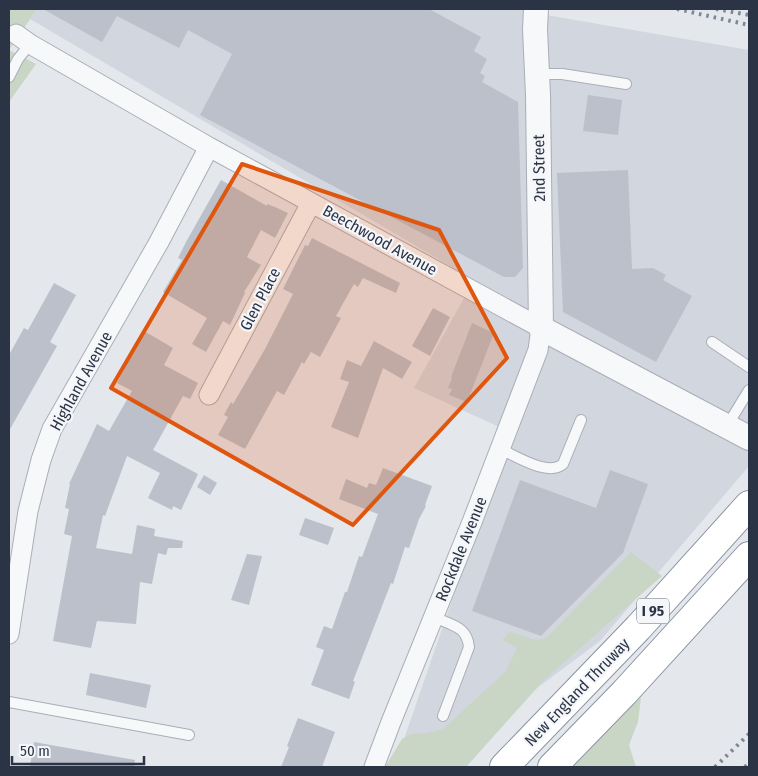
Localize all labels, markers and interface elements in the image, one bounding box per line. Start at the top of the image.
street label: 2nd Street [529,133,549,202]
street label: Beechwood Avenue [320,201,440,279]
street label: Glen Place [236,264,284,334]
street label: Highland Avenue [46,328,116,434]
street label: Rockdale Avenue [431,494,491,604]
road number: I 95 [637,598,669,624]
street label: New England Thruway [521,633,634,750]
scale bar [12,734,145,766]
text: 50 m [20,742,50,760]

